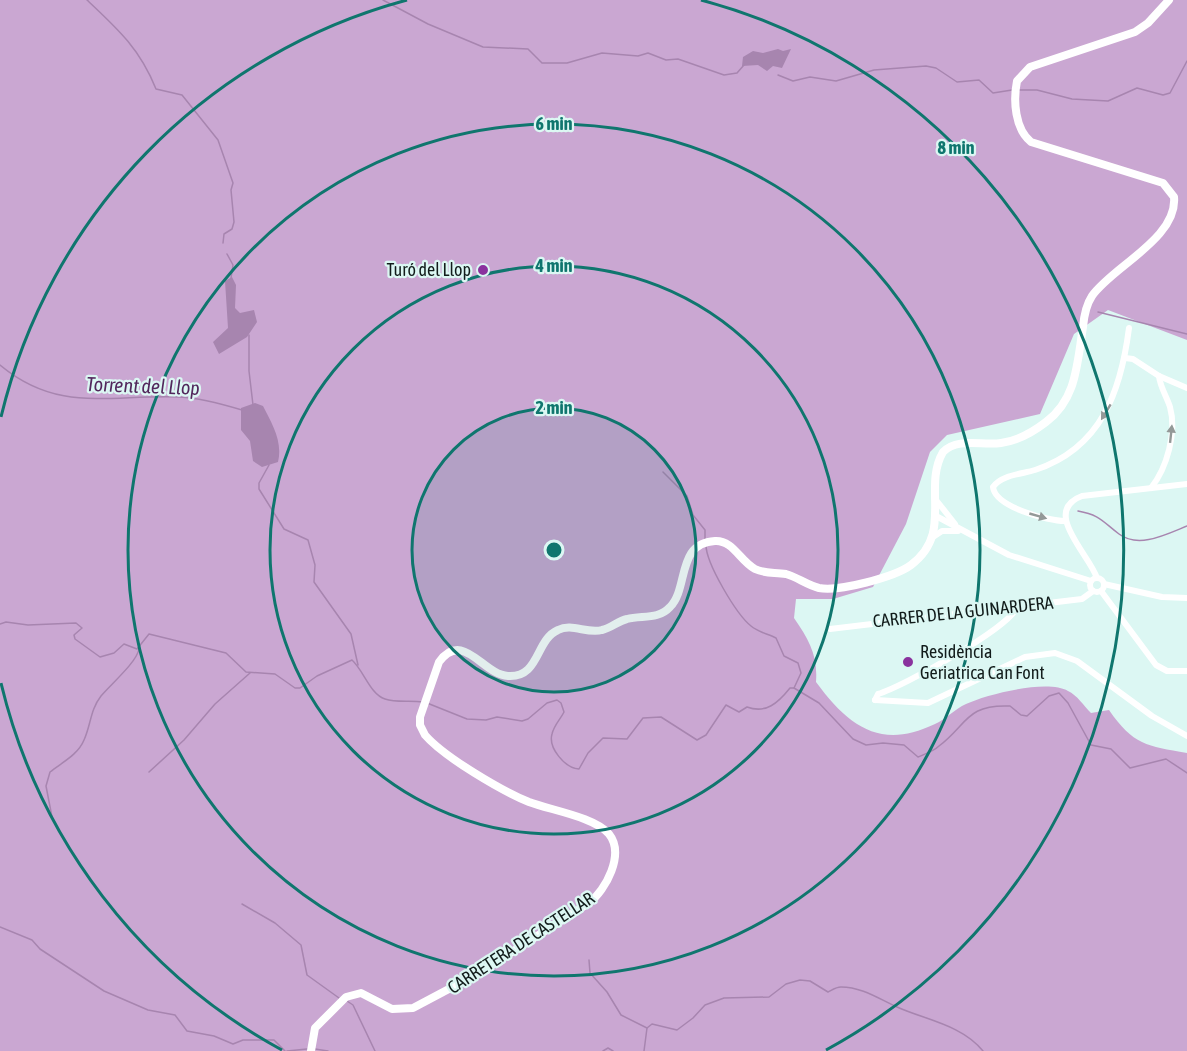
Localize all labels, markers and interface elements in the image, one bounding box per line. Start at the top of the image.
text: 6 min [536,113,573,134]
text: 8 min [938,137,975,158]
text: 4 min [535,255,573,276]
place label: Turó del Llop [387,259,471,280]
marker: Turó del Llop [476,263,490,277]
water label: Torrent del Llop [86,372,200,399]
text: 2 min [536,397,573,418]
one-way arrow [1100,404,1111,420]
one-way arrow [1166,424,1176,443]
one-way arrow [1028,511,1047,521]
centre of rings [544,540,564,560]
street label: CARRER DE LA GUINARDERA [872,592,1054,631]
place label: Residència Geriatrica Can Font [920,641,1045,683]
marker: Residència Geriatrica Can Font [901,655,915,669]
street label: CARRETERA DE CASTELLAR [444,887,598,998]

